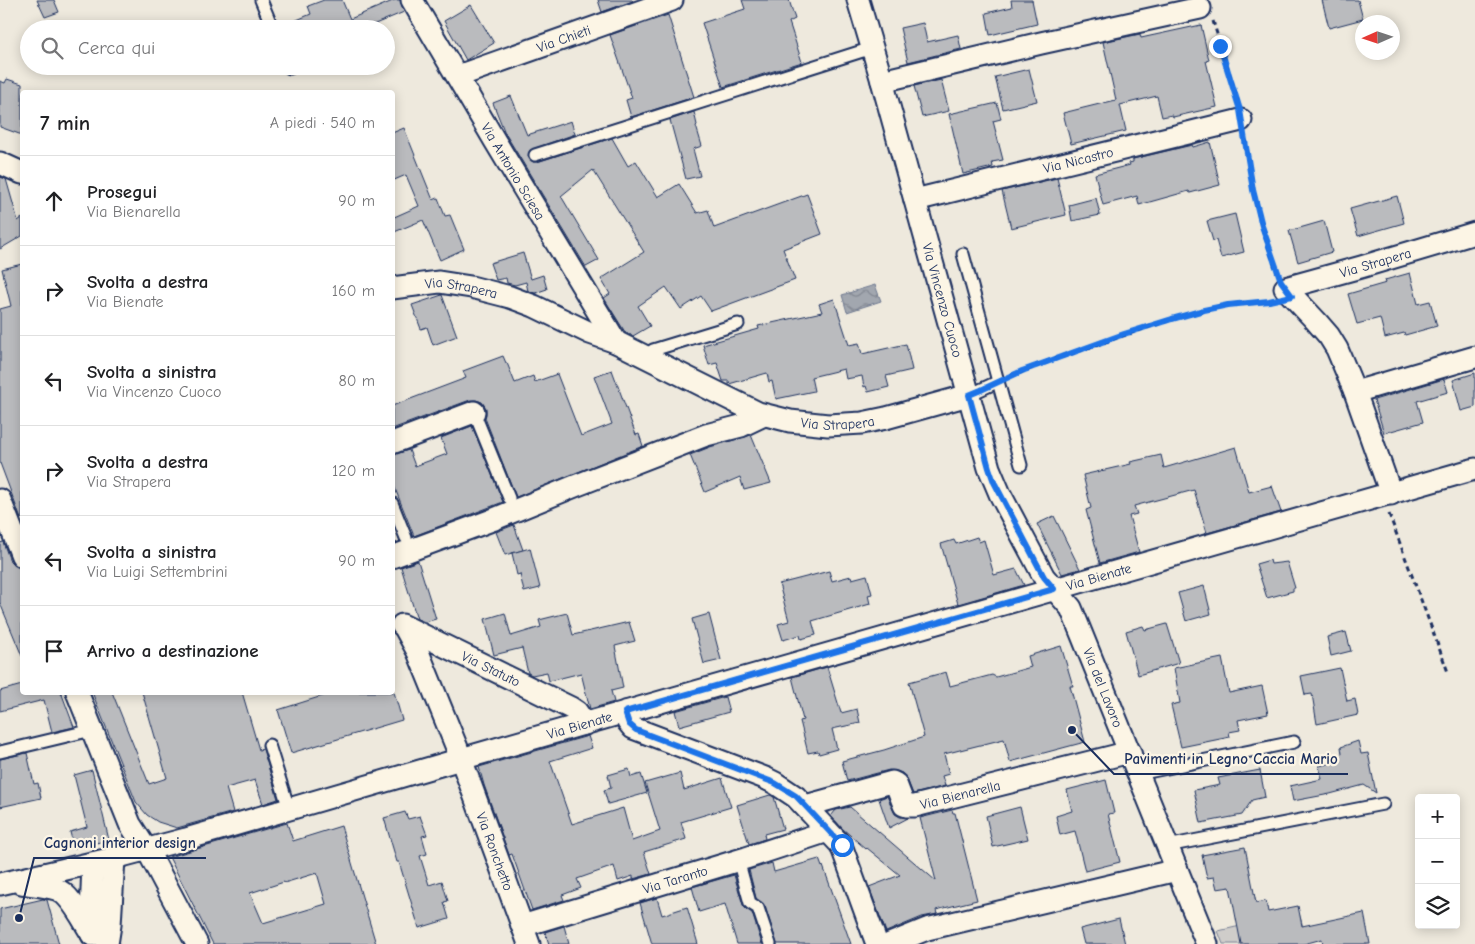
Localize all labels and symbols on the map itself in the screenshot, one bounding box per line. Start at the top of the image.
north arrow [1355,15,1400,60]
street label: Via Chieti [534,22,593,56]
route end [1209,35,1232,58]
street label: Via Antonio Sciesa [477,120,549,223]
street label: Via Nicastro [1041,144,1115,177]
street label: Via Vincenzo Cuoco [918,241,966,359]
street label: Via Strapera [1338,244,1413,282]
street label: Via Strapera [424,274,499,302]
street label: Via Strapera [800,413,876,434]
street label: Via Bienate [1064,560,1133,595]
street label: Via del Lavoro [1079,645,1126,730]
street label: Via Statuto [458,647,523,691]
street label: Via Bienate [545,708,614,743]
callout: Pavimenti in Legno Caccia Mario [1114,744,1348,774]
text: Pavimenti in Legno Caccia Mario [1124,750,1338,768]
street label: Via Bienarella [918,777,1002,813]
street label: Via Ronchetto [472,810,517,893]
callout: Cagnoni interior design [34,828,206,858]
text: Cagnoni interior design [44,834,196,852]
route start [831,834,854,857]
street label: Via Taranto [641,862,710,898]

